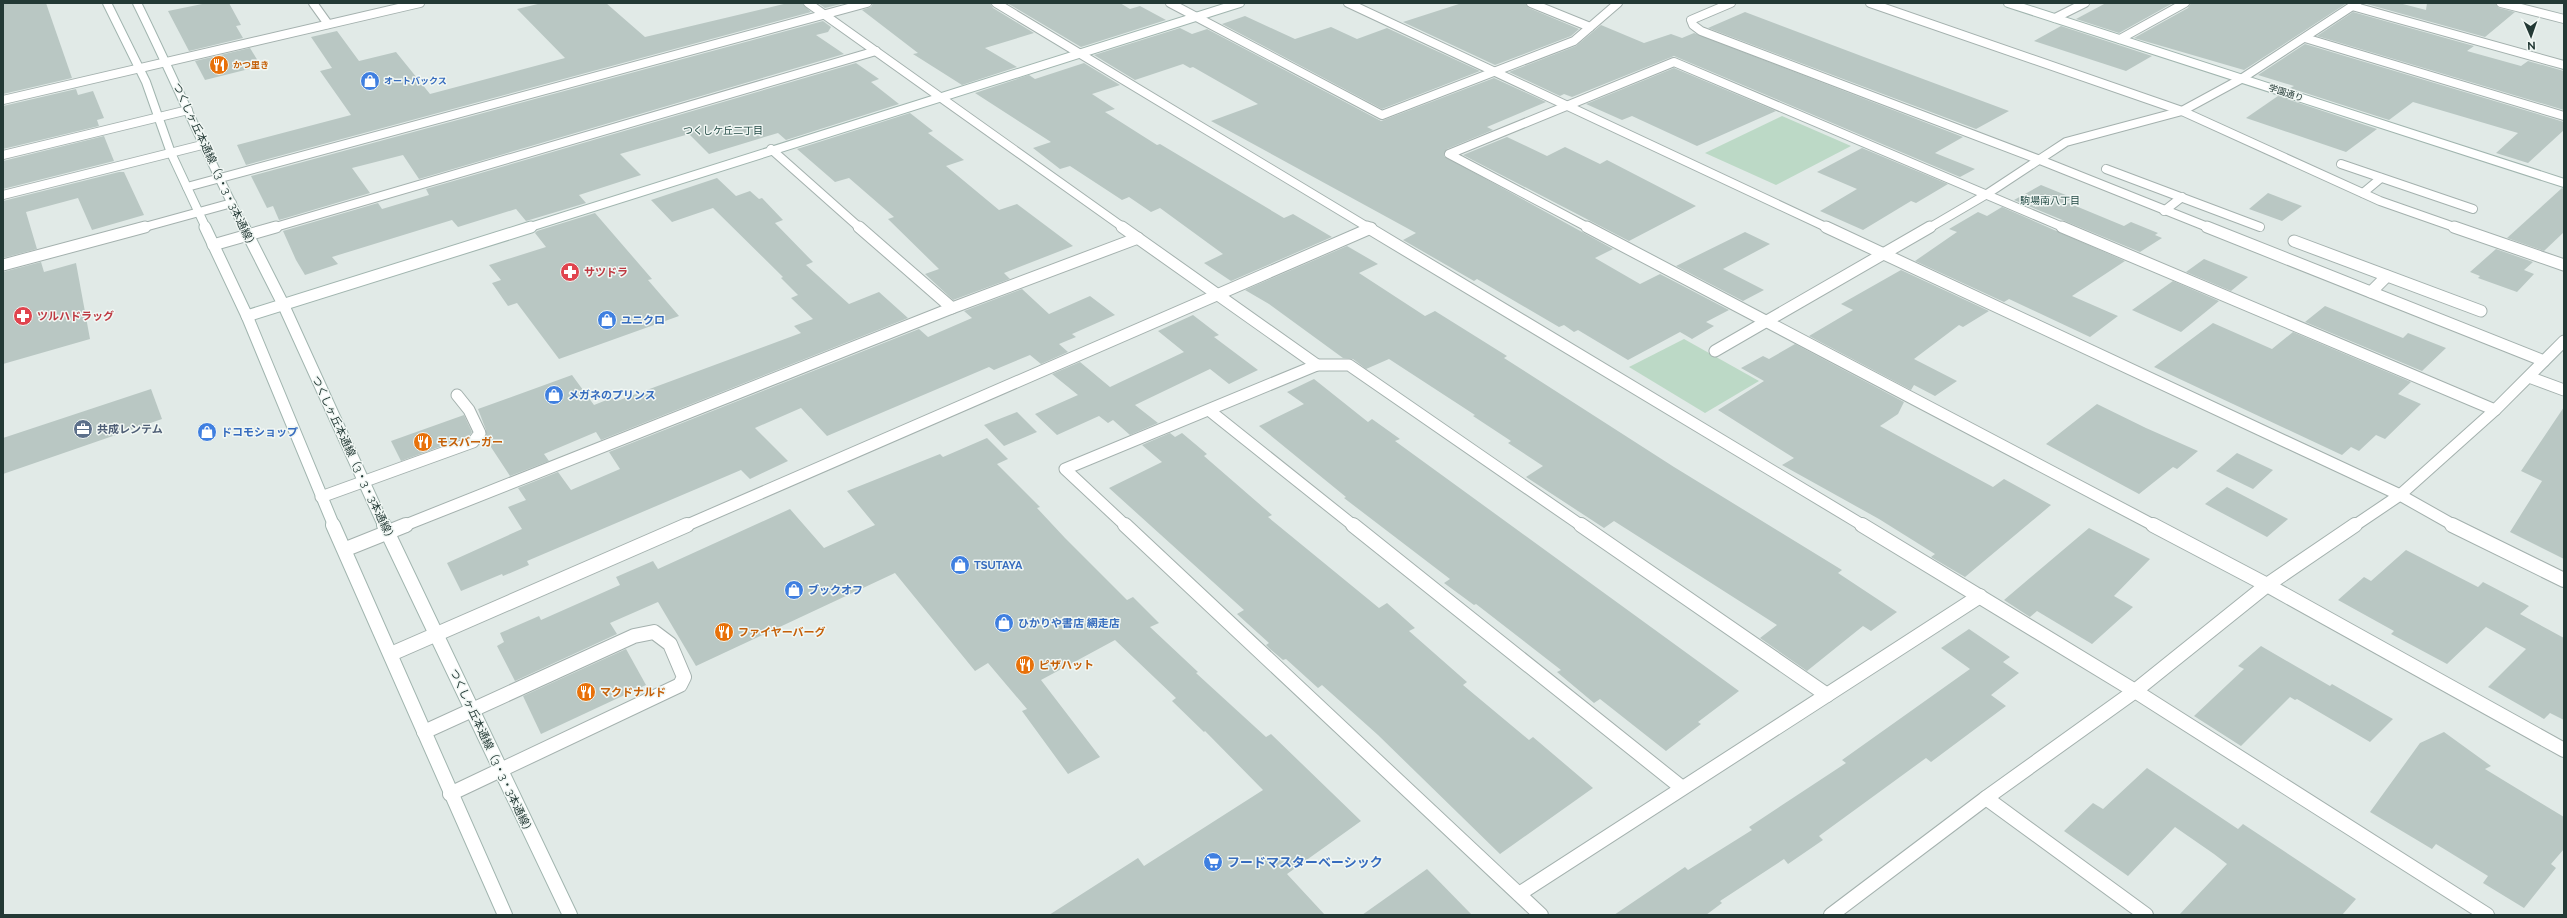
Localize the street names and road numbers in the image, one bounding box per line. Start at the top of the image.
street label: つくしヶ丘本通線（3・3・3本通線） [170,81,259,252]
street label: 学園通り [2267,83,2305,103]
street label: つくしヶ丘本通線（3・3・3本通線） [309,374,398,545]
street label: つくしヶ丘本通線（3・3・3本通線） [447,667,536,838]

